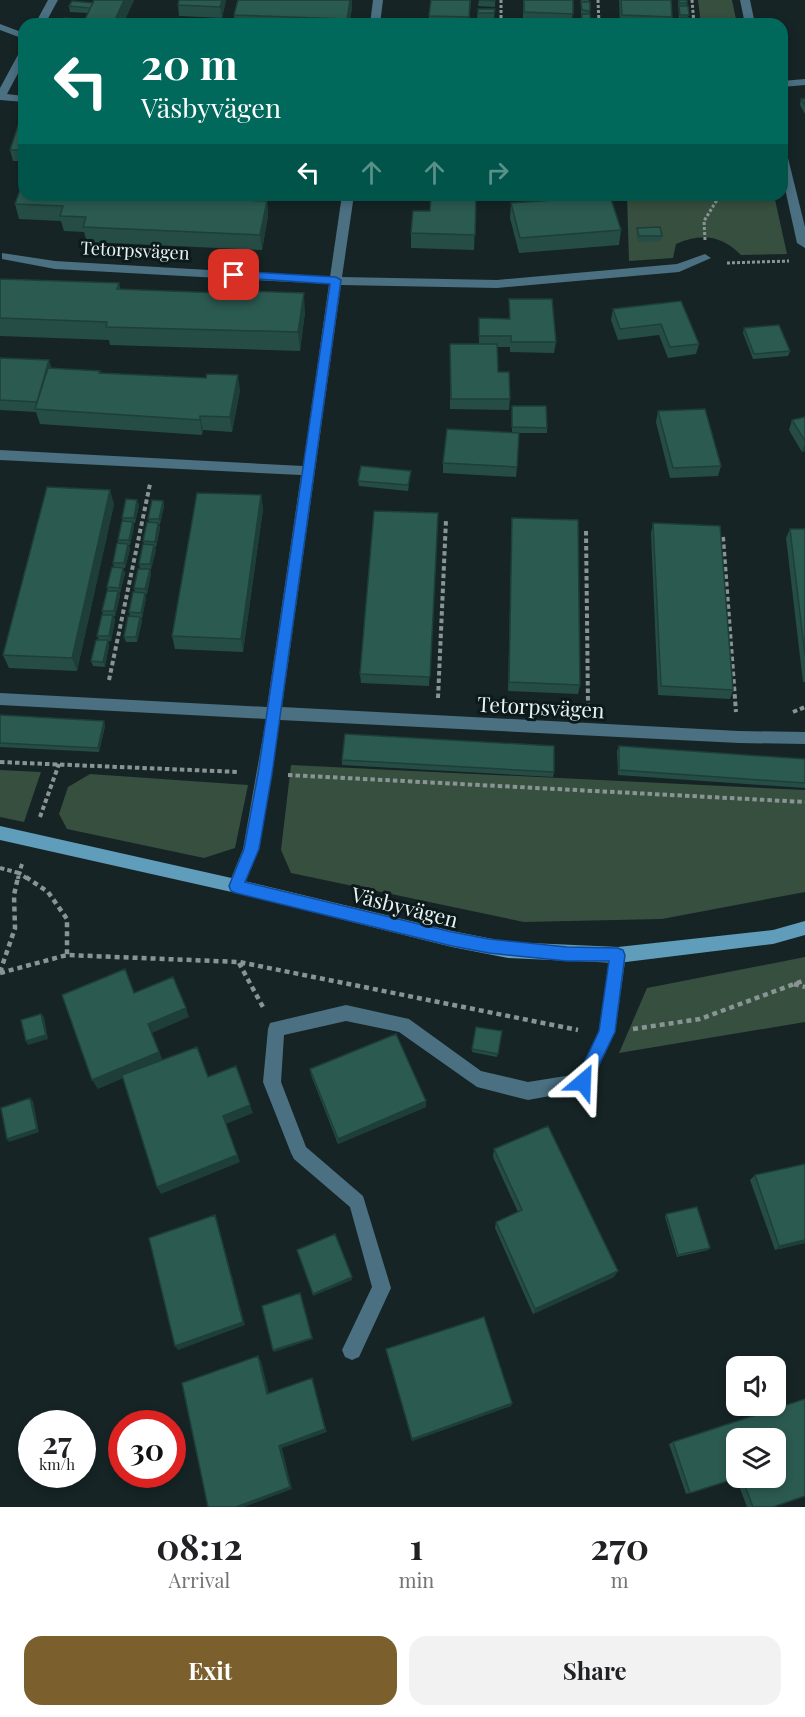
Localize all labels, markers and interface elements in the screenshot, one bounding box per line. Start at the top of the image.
text: 20 m [141,35,238,91]
icon: left [42,42,120,120]
text: Väsbyvägen [141,89,281,125]
icon: left [292,156,325,189]
icon: ahead [355,156,388,189]
icon: ahead [418,156,451,189]
icon: right [481,156,514,189]
street label: Tetorpsvägen [80,235,190,265]
pin [208,249,259,300]
icon: arrive [217,258,250,291]
street label: Tetorpsvägen [477,689,606,723]
street label: Väsbyvägen [348,879,462,933]
position arrow [551,1050,615,1114]
map controls [726,1356,786,1488]
button: sound [726,1356,786,1416]
speed limit sign: 30 [108,1410,186,1488]
text: 27 [42,1422,72,1462]
button: layers [726,1428,786,1488]
text: km/h [39,1454,75,1474]
text: 08:12 [156,1521,243,1569]
text: 1 [410,1521,423,1569]
text: 270 [590,1521,649,1569]
text: Arrival [169,1566,230,1593]
text: min [399,1566,434,1593]
text: m [611,1566,629,1593]
button: Exit [24,1636,397,1705]
button: Share [409,1636,781,1705]

